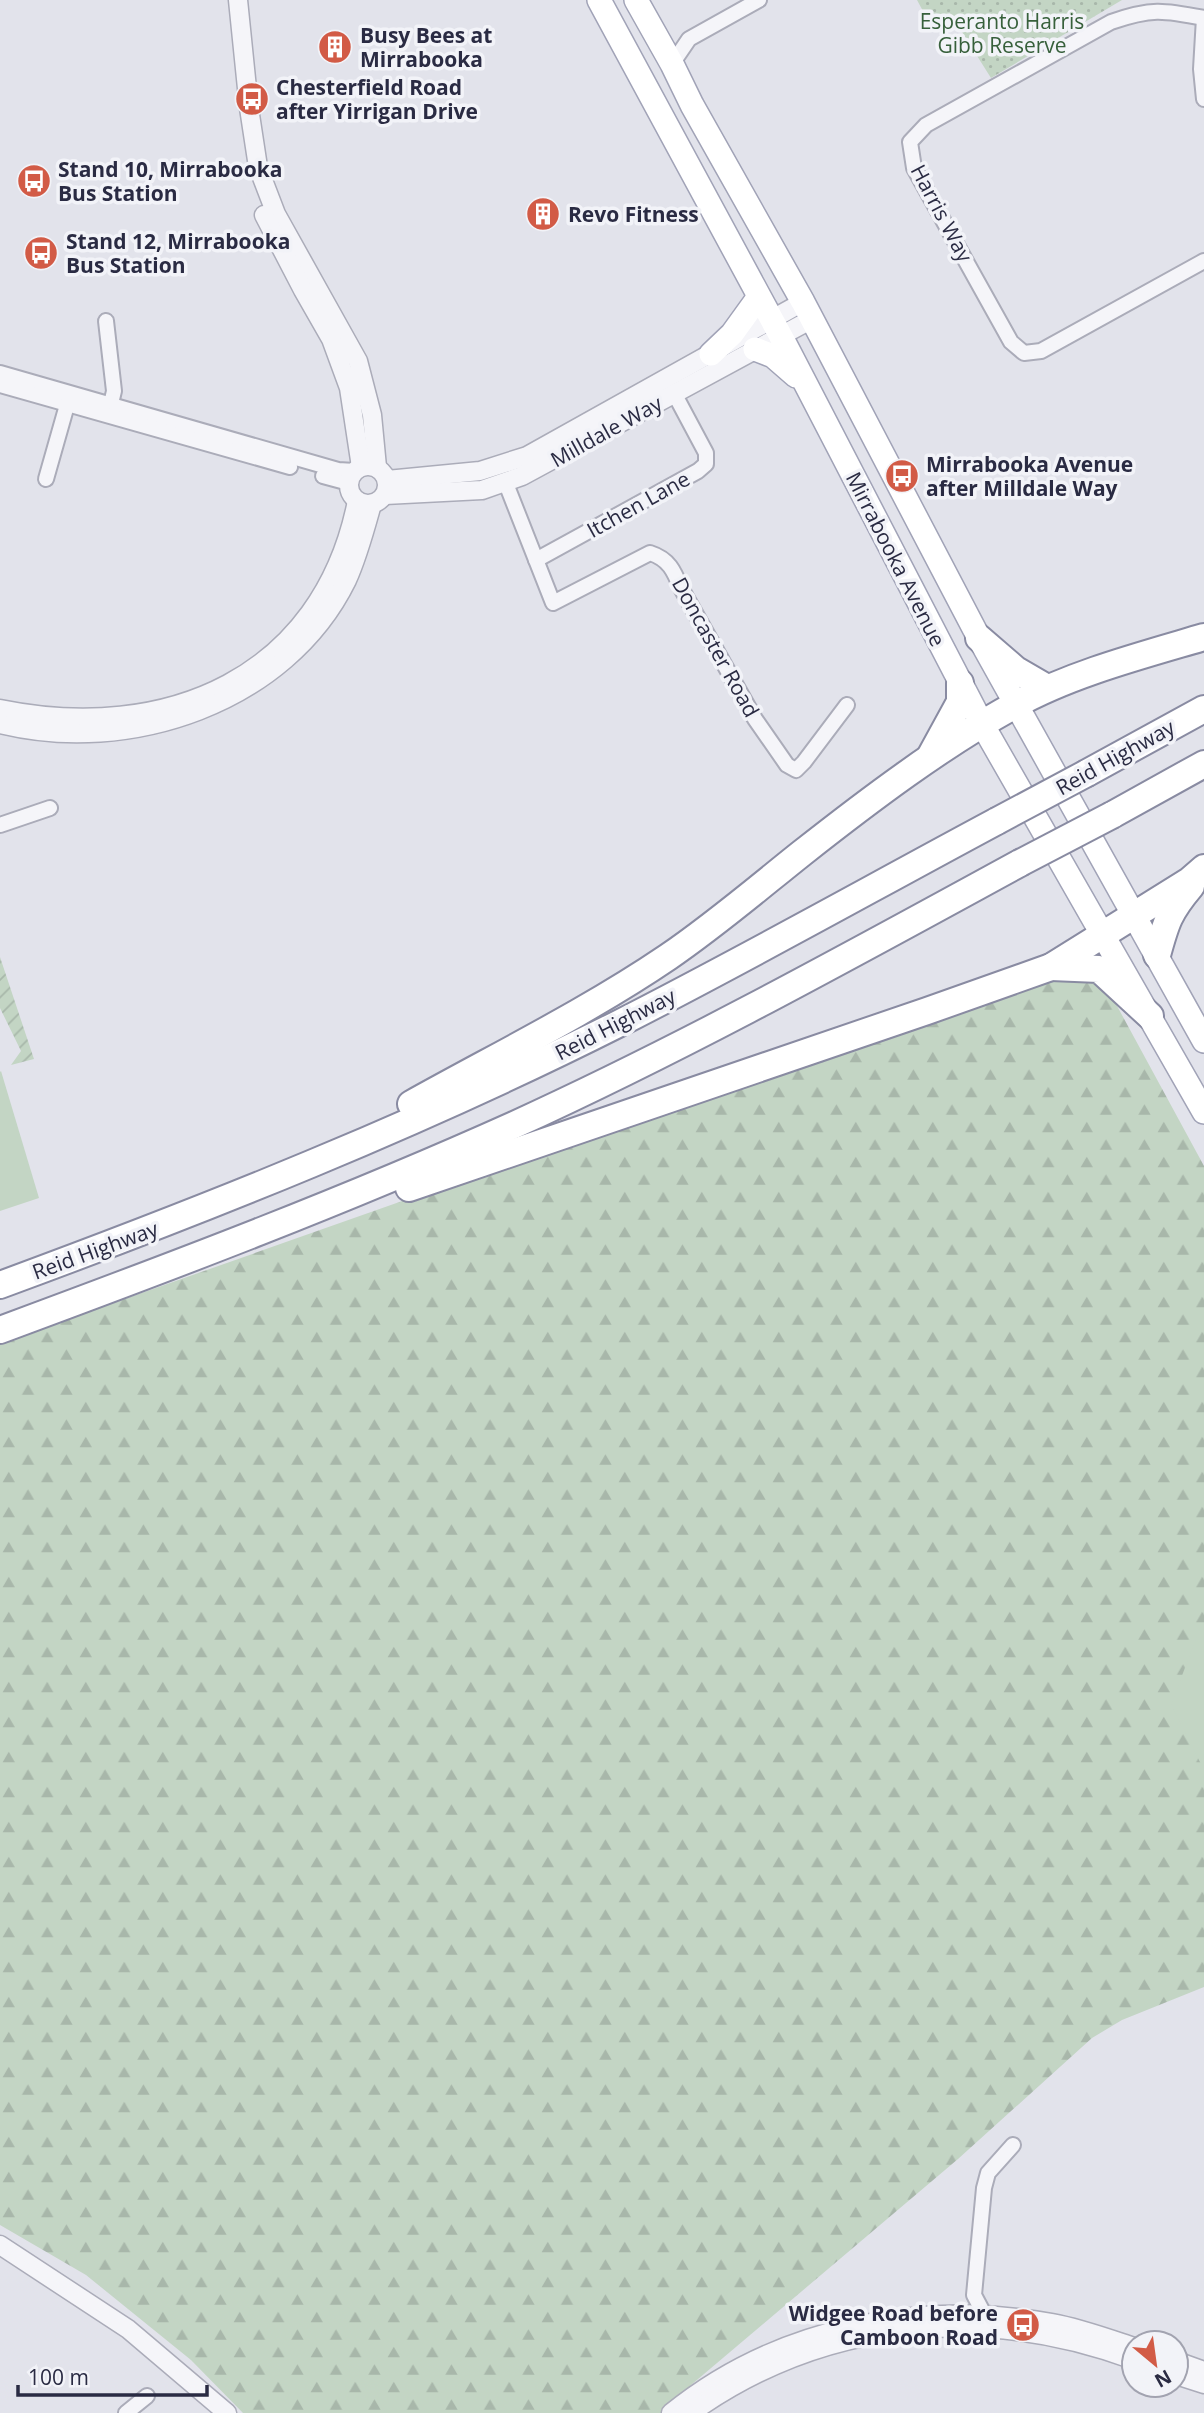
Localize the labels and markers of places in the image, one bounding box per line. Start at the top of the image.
place label: Busy Bees at Mirrabooka [360,21,492,73]
building icon: Busy Bees at Mirrabooka [316,28,354,66]
place label: Chesterfield Road after Yirrigan Drive [276,73,478,125]
bus stop icon: Chesterfield Road after Yirrigan Drive [233,80,271,118]
place label: Stand 10, Mirrabooka Bus Station [58,155,282,207]
bus stop icon: Stand 10, Mirrabooka Bus Station [15,162,53,200]
building icon: Revo Fitness [524,195,562,233]
place label: Revo Fitness [568,200,699,228]
place label: Stand 12, Mirrabooka Bus Station [66,227,290,279]
bus stop icon: Stand 12, Mirrabooka Bus Station [22,234,60,272]
place label: Mirrabooka Avenue after Milldale Way [926,450,1133,502]
bus stop icon: Mirrabooka Avenue after Milldale Way [883,457,921,495]
place label: Widgee Road before Camboon Road [789,2299,998,2351]
bus stop icon: Widgee Road before Camboon Road [1004,2306,1042,2344]

